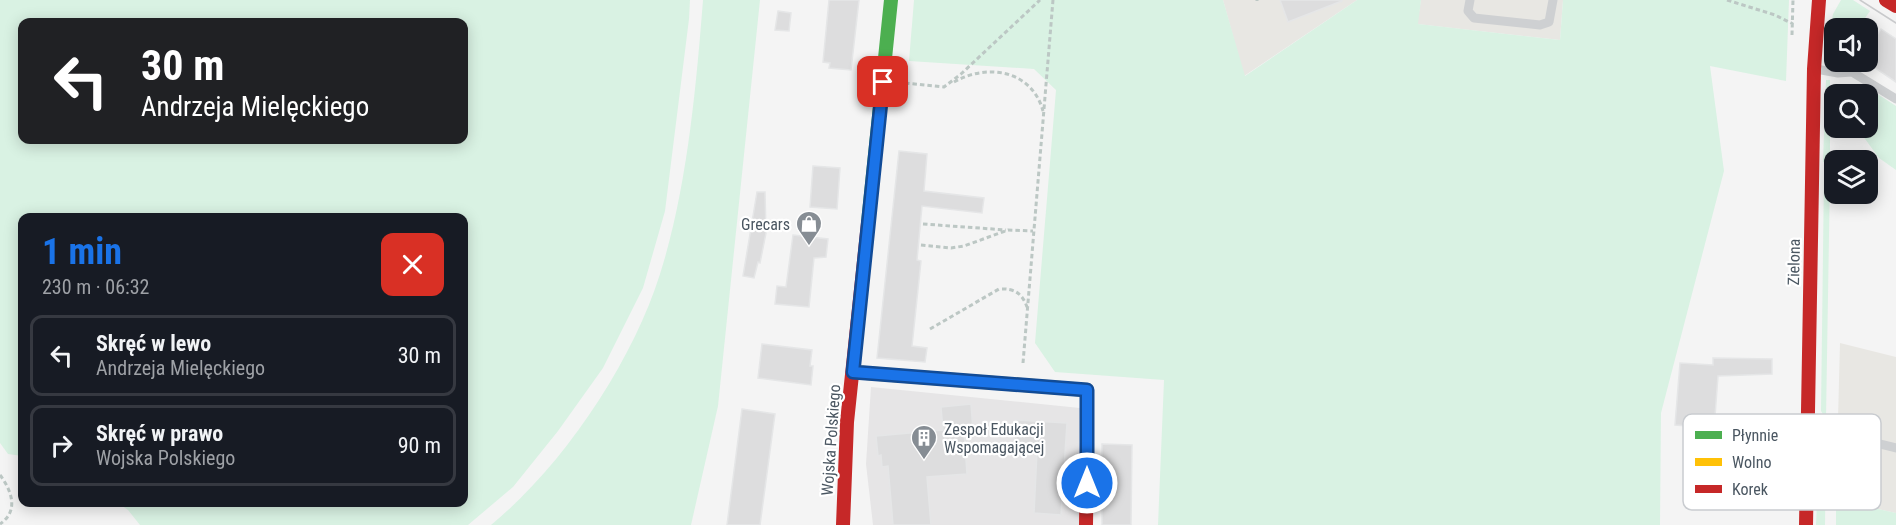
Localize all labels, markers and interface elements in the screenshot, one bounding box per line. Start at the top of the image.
map controls [1824,18,1878,204]
button: sound [1824,18,1878,72]
text: 30 m [141,41,224,90]
icon: left [42,42,120,120]
pin [857,56,908,107]
icon: arrive [866,65,899,98]
button: search [1824,84,1878,138]
text: Andrzeja Mielęckiego [141,91,369,123]
button: layers [1824,150,1878,204]
shop icon: Grecars [794,209,824,247]
place label: Grecars [741,215,790,234]
text: 1 min [42,231,122,273]
button: close [381,233,444,296]
street label: Zielona [1784,239,1804,285]
text: 230 m · 06:32 [42,275,149,299]
text: Skręć w lewo [96,331,211,356]
icon: left [45,339,78,372]
text: 30 m [398,343,441,368]
text: Andrzeja Mielęckiego [96,356,265,380]
street label: Wojska Polskiego [818,384,844,496]
legend [1683,414,1881,510]
place label: Zespoł Edukacji Wspomagającej [944,420,1044,457]
text: Skręć w prawo [96,421,223,446]
building icon: Zespoł Edukacji Wspomagającej [909,423,939,461]
text: Płynnie [1732,426,1778,445]
icon: right [45,429,78,462]
text: 90 m [398,433,441,458]
text: Wojska Polskiego [96,446,235,470]
position arrow [1055,451,1119,515]
text: Wolno [1732,453,1771,472]
text: Korek [1732,480,1769,499]

